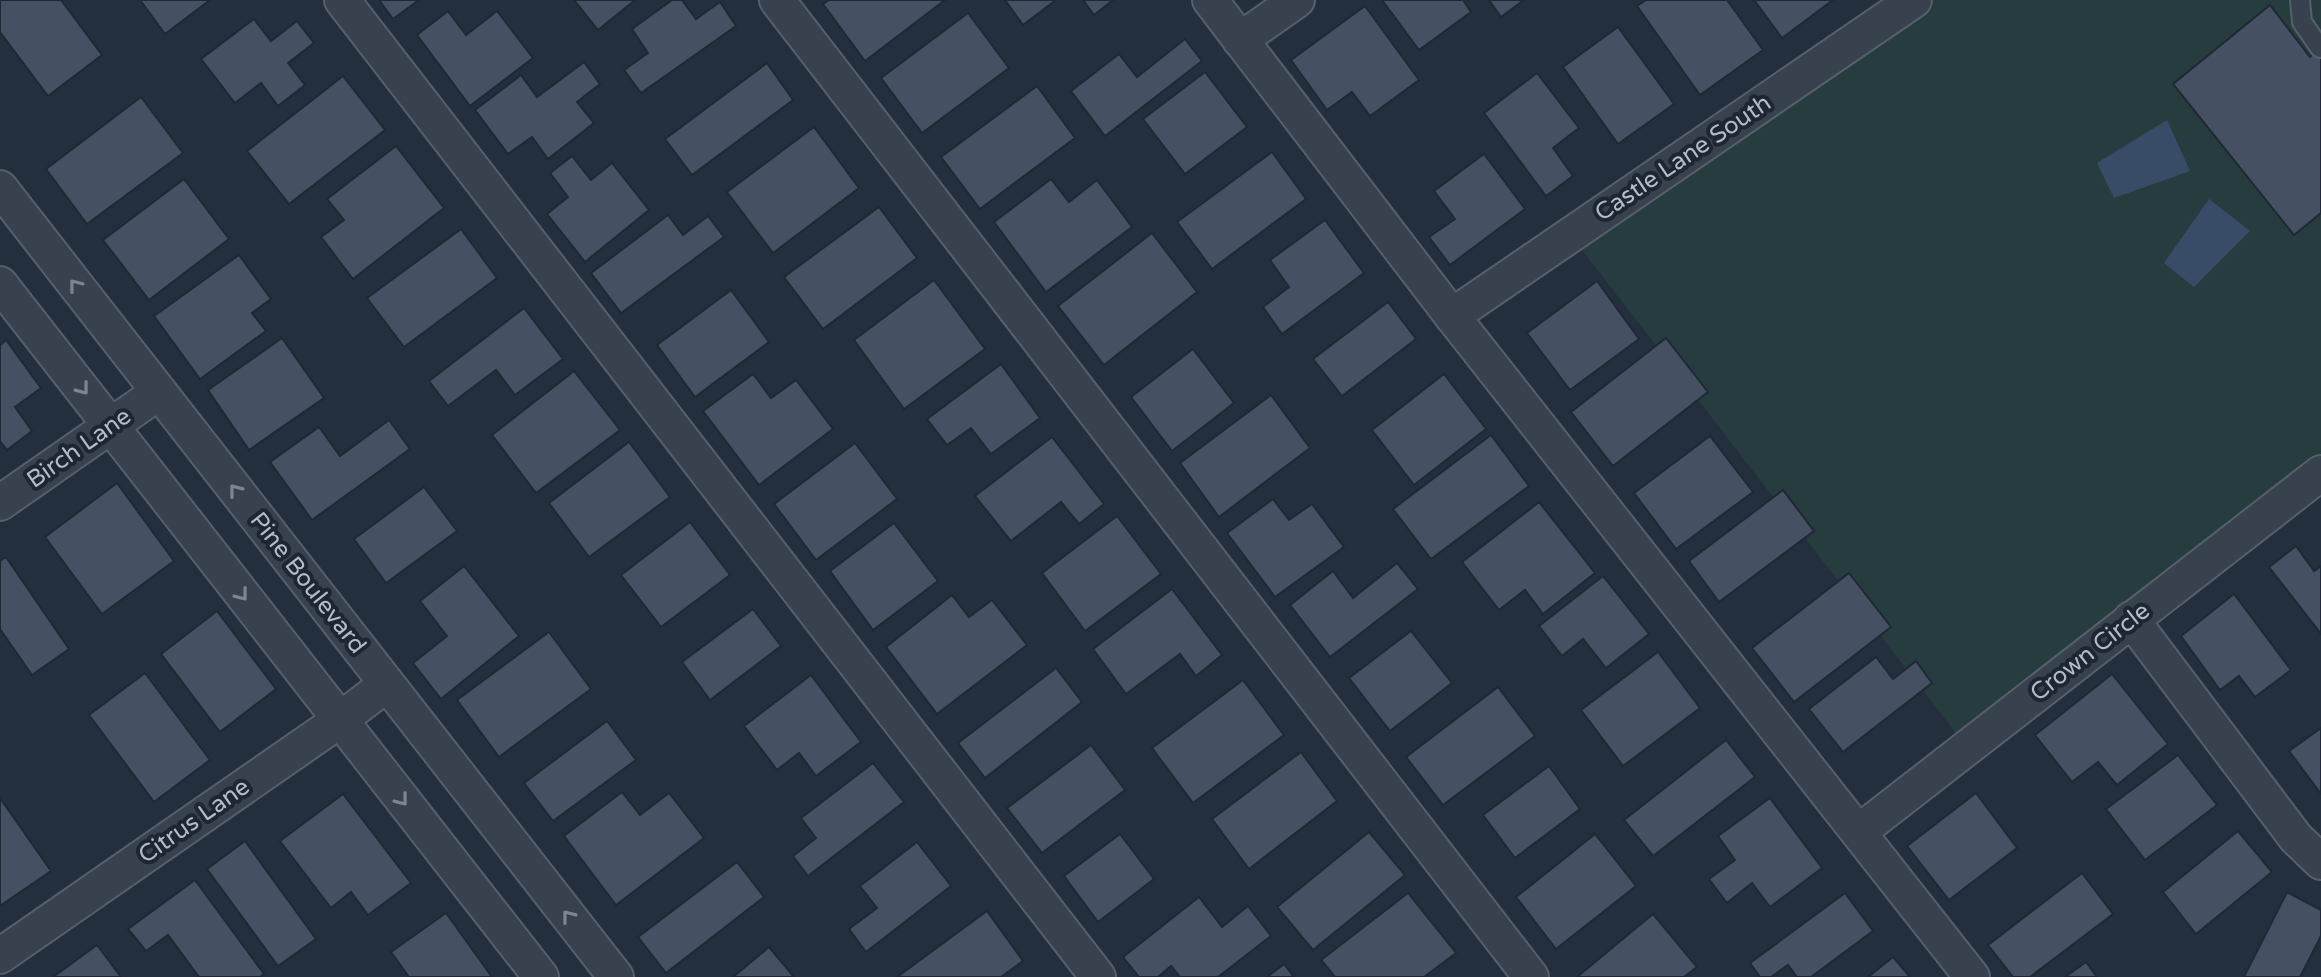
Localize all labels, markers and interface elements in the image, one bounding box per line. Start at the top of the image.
street label: Castle Lane South [1589,88,1777,228]
one-way arrow [71,279,85,294]
one-way arrow [73,380,87,395]
street label: Birch Lane [21,402,137,494]
one-way arrow [231,484,245,499]
street label: Pine Boulevard [244,506,372,660]
one-way arrow [233,586,247,601]
street label: Crown Circle [2025,596,2155,708]
street label: Citrus Lane [133,772,255,870]
one-way arrow [393,791,407,806]
one-way arrow [564,910,578,925]

